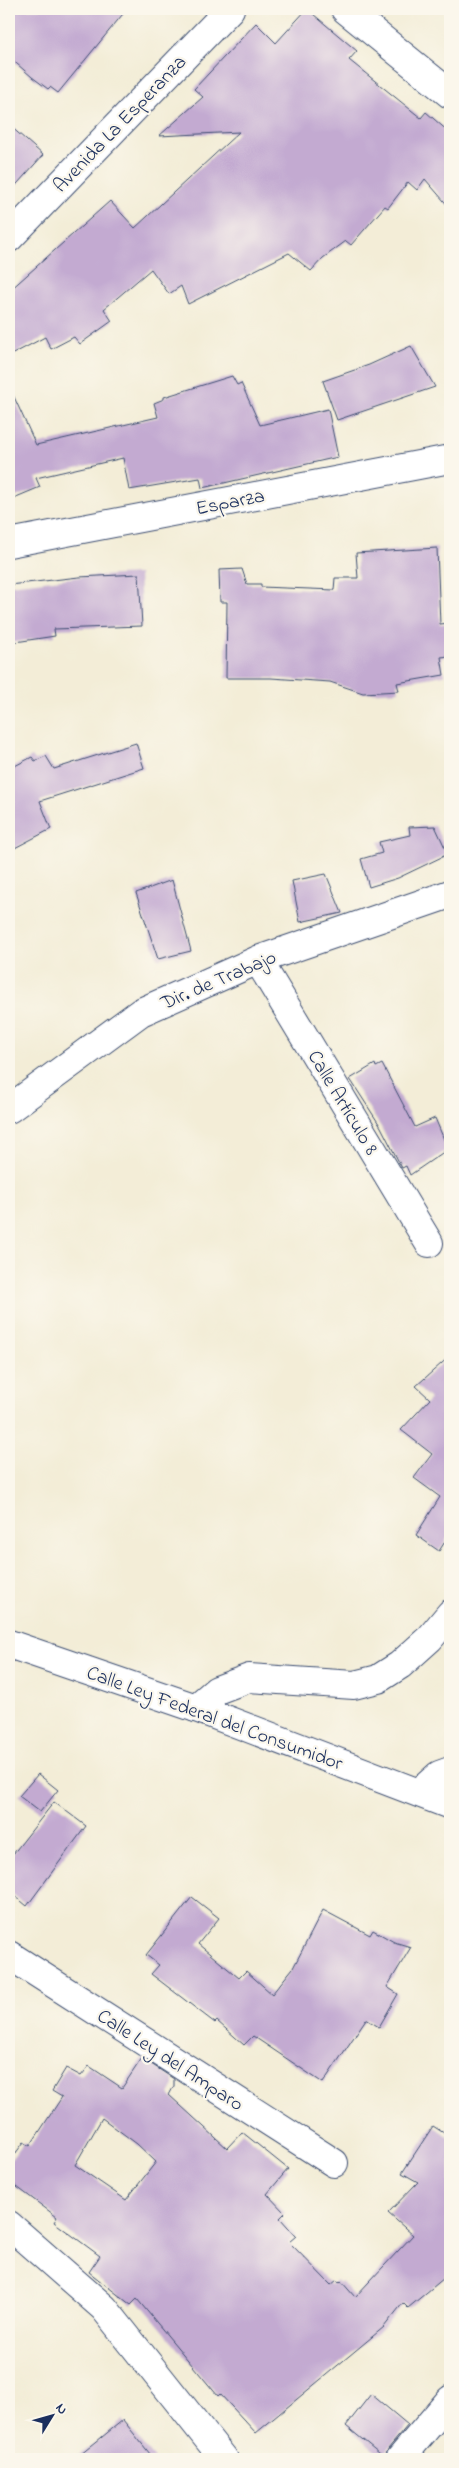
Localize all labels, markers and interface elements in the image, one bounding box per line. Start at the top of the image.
street label: Avenida La Esperanza [47,49,194,200]
street label: Esparza [194,483,267,524]
street label: Dir. de Trabajo [156,944,281,1019]
street label: Calle Artículo 8 [299,1045,385,1161]
street label: Calle Ley Federal del Consumidor [82,1659,347,1780]
street label: Calle Ley del Amparo [91,2003,249,2119]
north arrow [28,2390,78,2440]
text: N [50,2399,72,2419]

